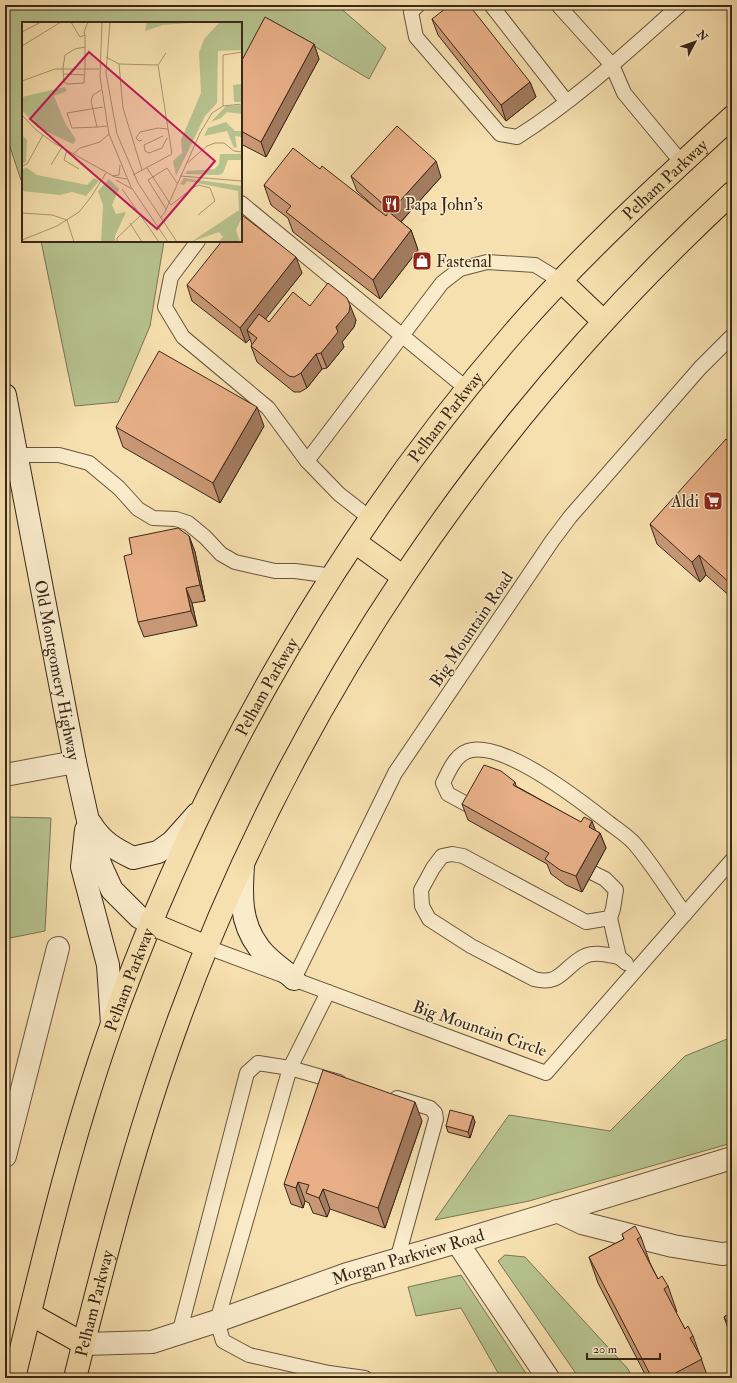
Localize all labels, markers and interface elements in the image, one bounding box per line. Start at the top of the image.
inset map [22,22,242,242]
north arrow [675,22,715,62]
text: N [693,27,711,45]
street label: Pelham Parkway [618,134,713,225]
restaurant icon: Papa John's [380,193,402,215]
place label: Papa John's [405,194,483,216]
shop icon: Fastenal [411,250,433,272]
place label: Fastenal [436,251,492,272]
street label: Pelham Parkway [404,367,488,467]
supermarket icon: Aldi [702,490,724,512]
place label: Aldi [670,491,699,512]
street label: Big Mountain Road [425,567,518,691]
street label: Old Montgomery Highway [30,578,85,763]
street label: Pelham Parkway [231,634,304,740]
street label: Pelham Parkway [100,924,160,1034]
street label: Big Mountain Circle [410,996,549,1061]
street label: Morgan Parkview Road [329,1224,487,1290]
street label: Pelham Parkway [71,1247,119,1359]
scale bar [587,1335,660,1361]
text: 20 m [593,1342,618,1357]

